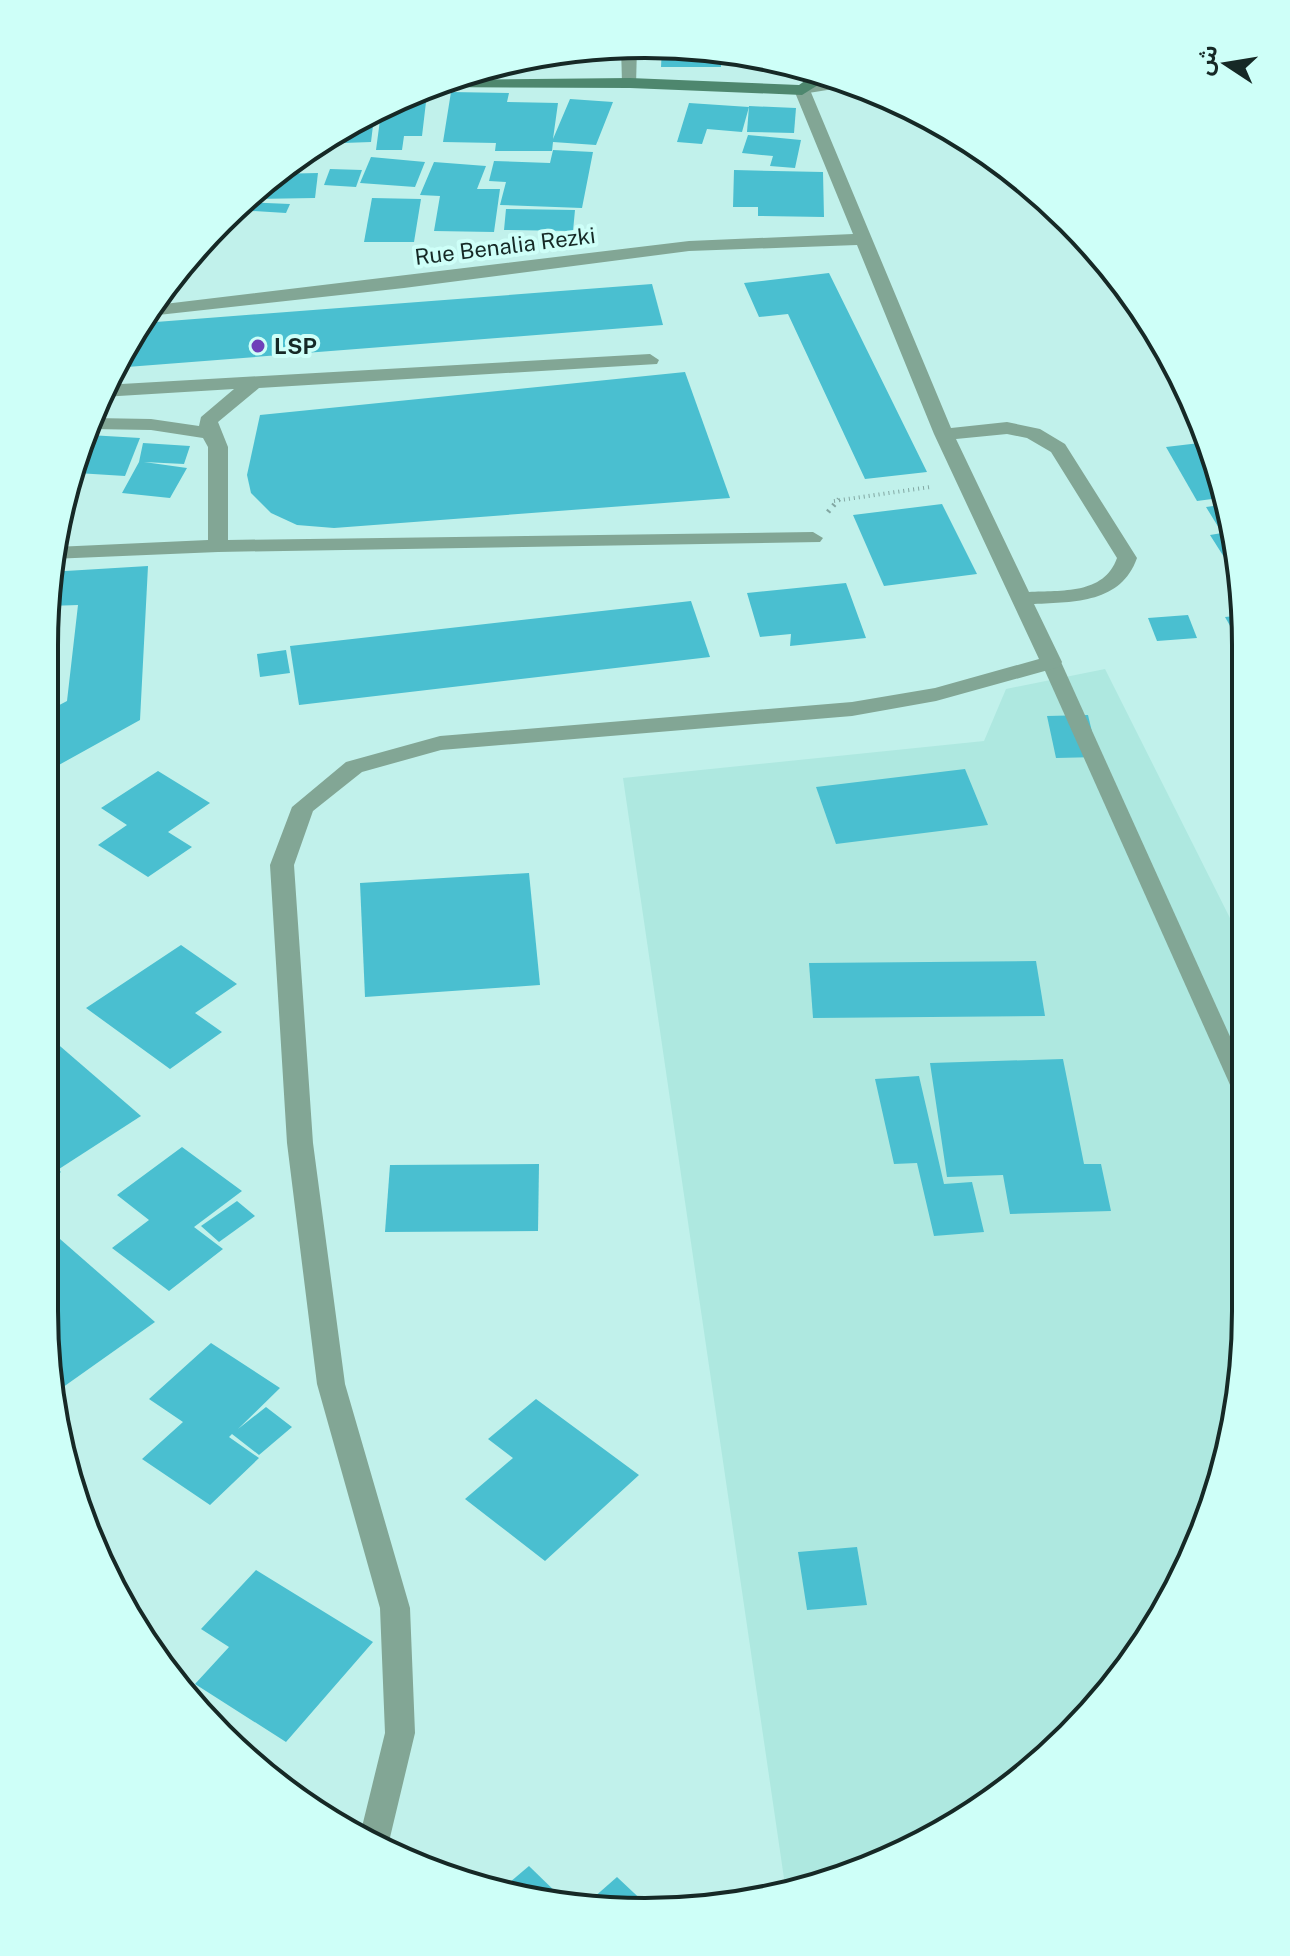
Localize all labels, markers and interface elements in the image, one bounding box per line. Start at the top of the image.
north arrow [1186,24,1266,104]
text: ش [1191,42,1222,77]
street label: Rue Benalia Rezki [413,222,597,270]
place label: LSP [274,333,317,359]
marker: LSP [249,337,267,355]

